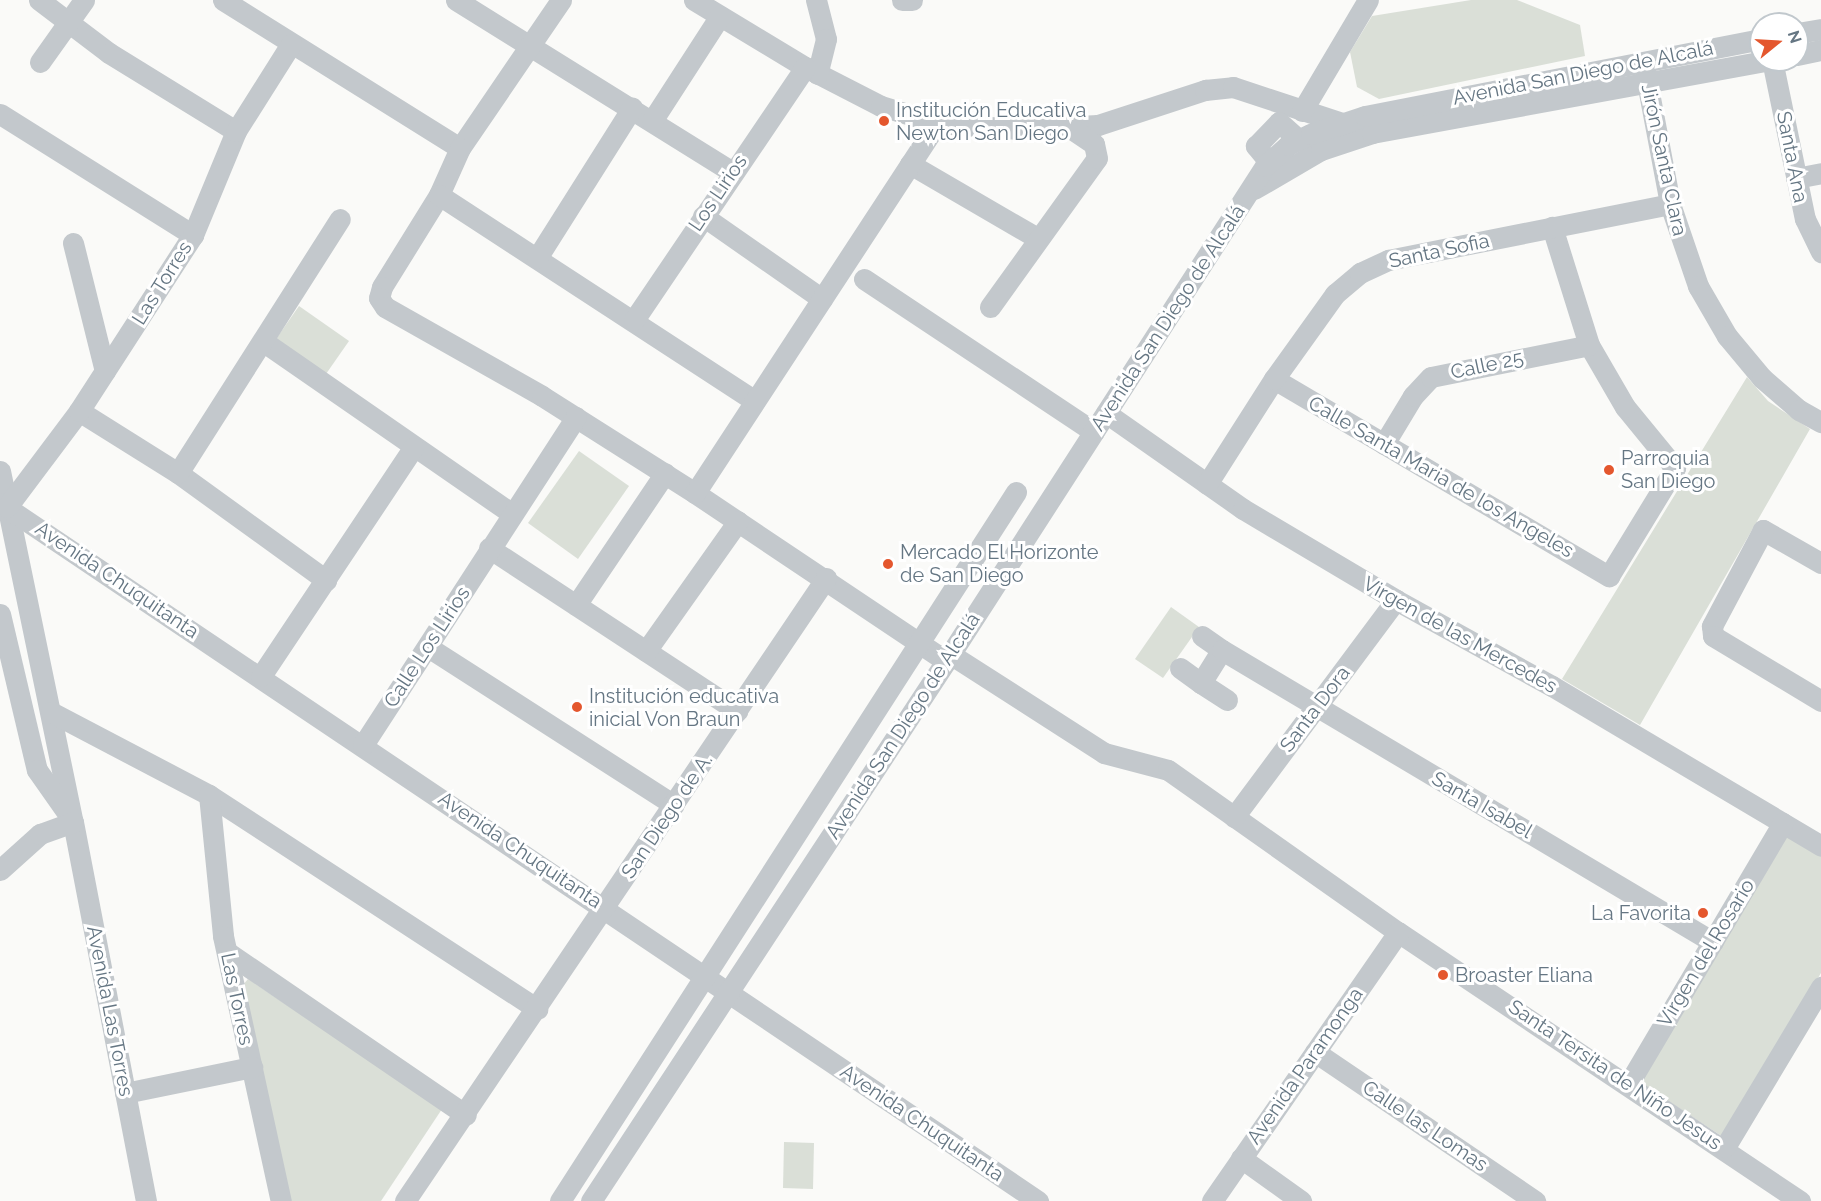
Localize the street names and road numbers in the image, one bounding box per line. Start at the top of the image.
street label: Avenida San Diego de Alcalá [1450,36,1716,110]
street label: Jirón Santa Clara [1636,82,1692,238]
street label: Santa Ana [1771,109,1813,205]
street label: Los Lirios [684,150,752,236]
street label: Avenida San Diego de Alcalá [1086,200,1250,436]
street label: Santa Sofia [1387,229,1491,273]
street label: Las Torres [127,237,197,329]
street label: Calle 25 [1448,346,1526,384]
street label: Calle Santa Maria de los Angeles [1304,391,1578,563]
street label: Avenida Chuquitanta [31,516,203,644]
street label: Virgen de las Mercedes [1359,572,1561,698]
street label: Calle Los Lirios [379,582,475,712]
street label: Avenida San Diego de Alcalá [821,608,985,844]
street label: Santa Dora [1275,661,1355,757]
street label: San Diego de A. [616,749,718,883]
street label: Santa Isabel [1427,767,1537,843]
street label: Avenida Chuquitanta [434,786,606,914]
street label: Virgen del Rosario [1652,875,1760,1031]
street label: Avenida Las Torres [82,923,138,1099]
street label: Las Torres [215,950,259,1048]
street label: Avenida Paramonga [1242,983,1368,1149]
street label: Santa Tersita de Niño Jesus [1503,994,1727,1156]
street label: Avenida Chuquitanta [836,1059,1008,1187]
street label: Calle las Lomas [1358,1075,1492,1177]

